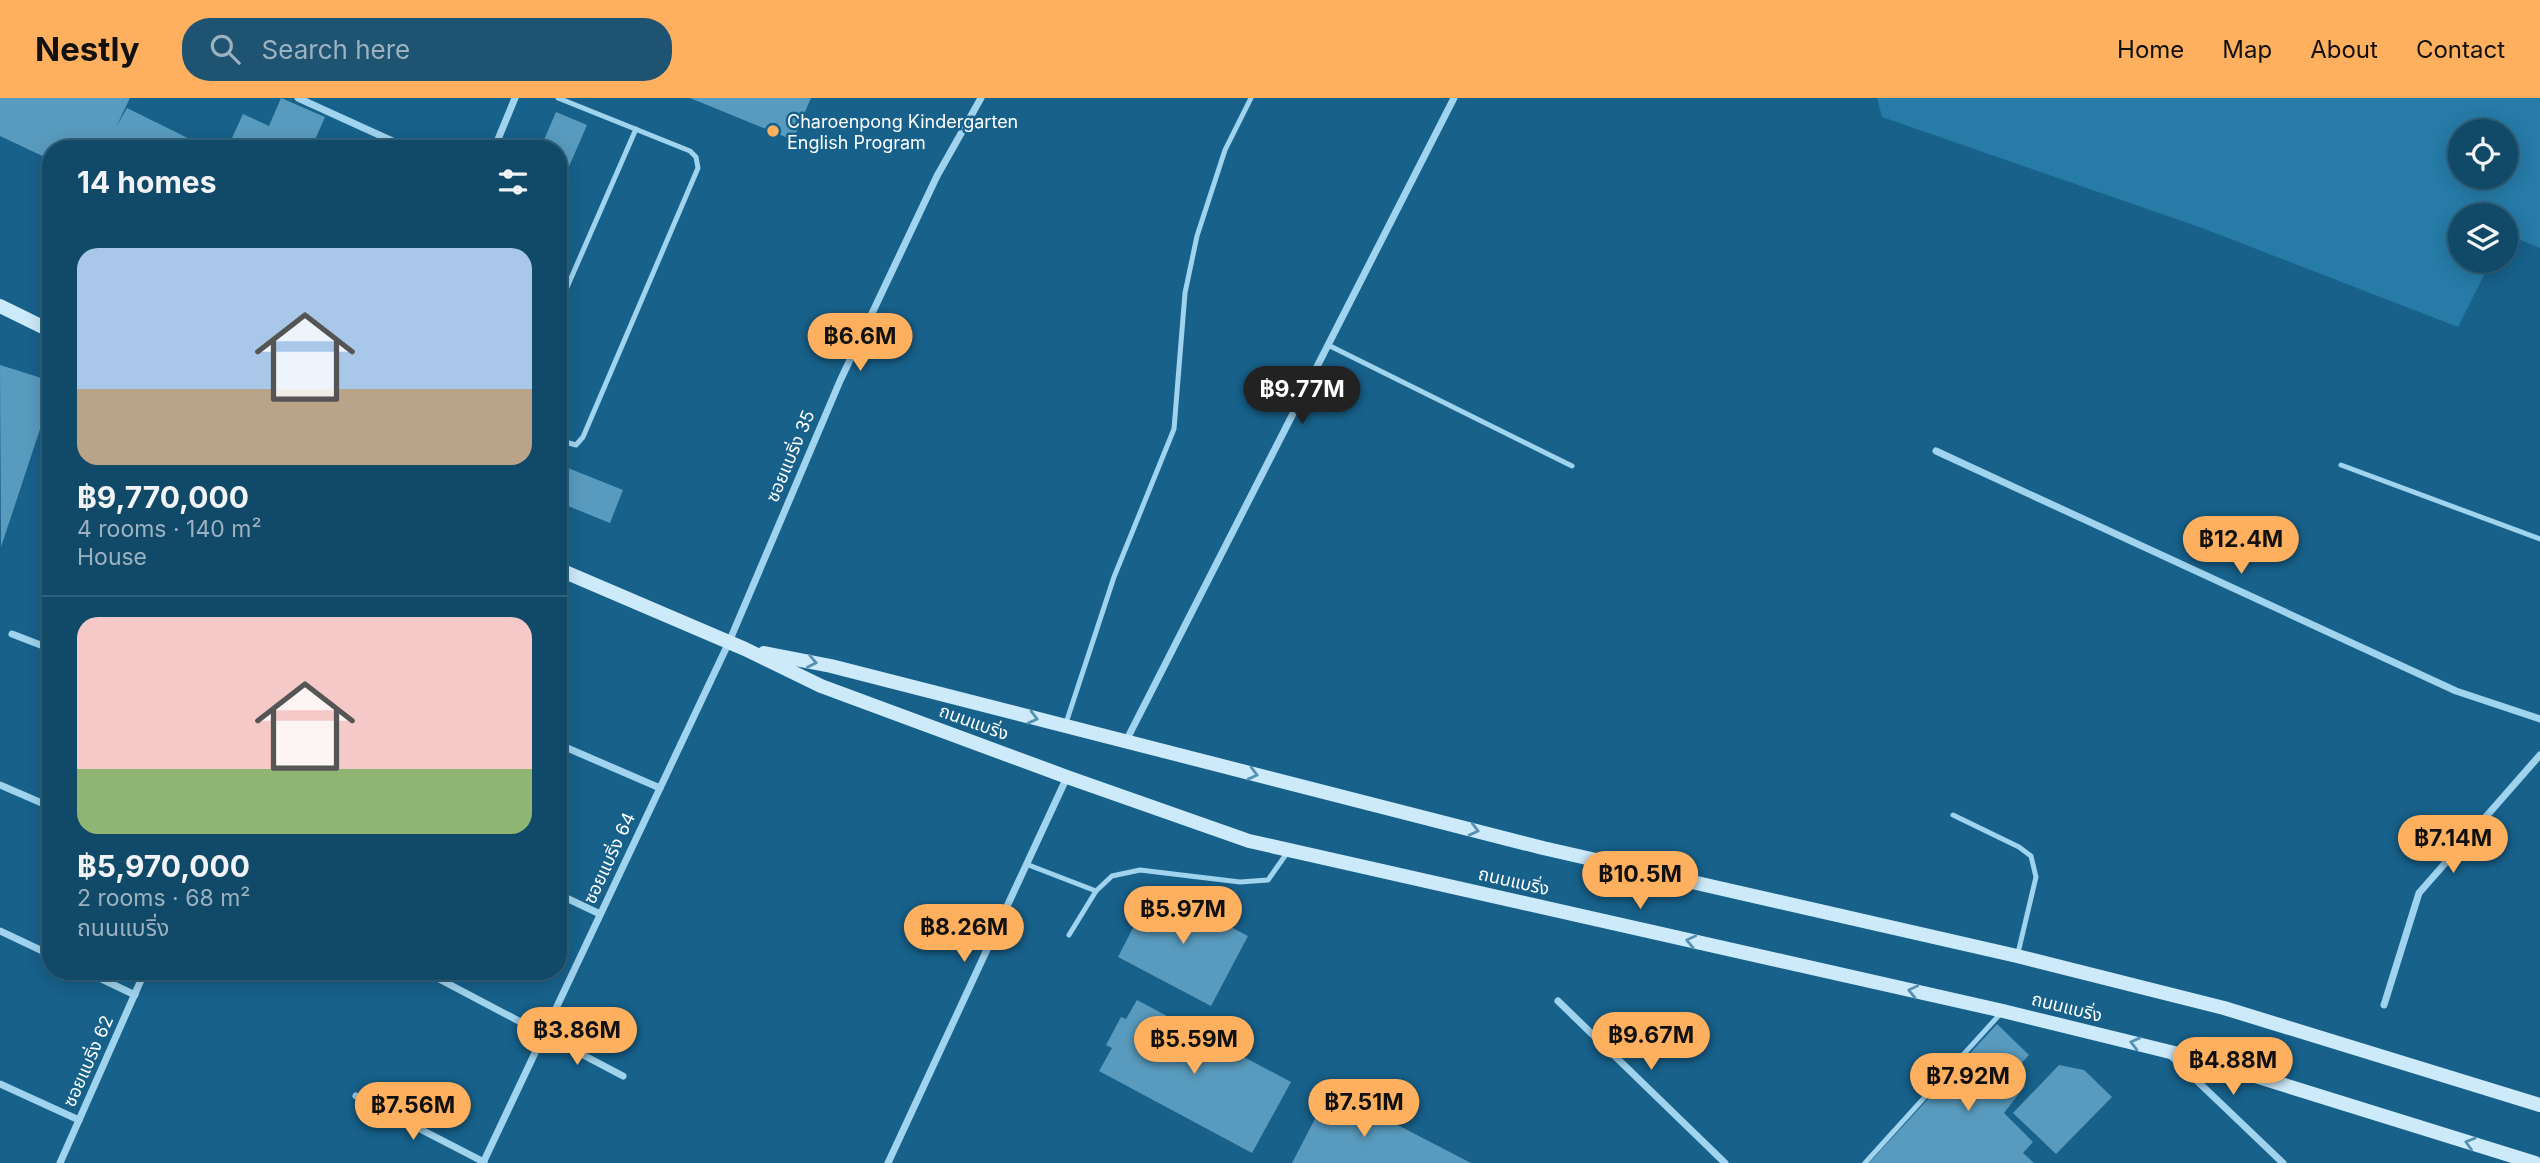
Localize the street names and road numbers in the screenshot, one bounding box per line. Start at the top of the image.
street label: ซอยแบริ่ง 35 [760,407,819,505]
street label: ถนนแบริ่ง [936,699,1012,744]
street label: ซอยแบริ่ง 64 [578,809,639,907]
street label: ถนนแบริ่ง [1476,862,1552,899]
street label: ถนนแบริ่ง [2029,987,2105,1026]
street label: ซอยแบริ่ง 62 [58,1012,117,1110]

